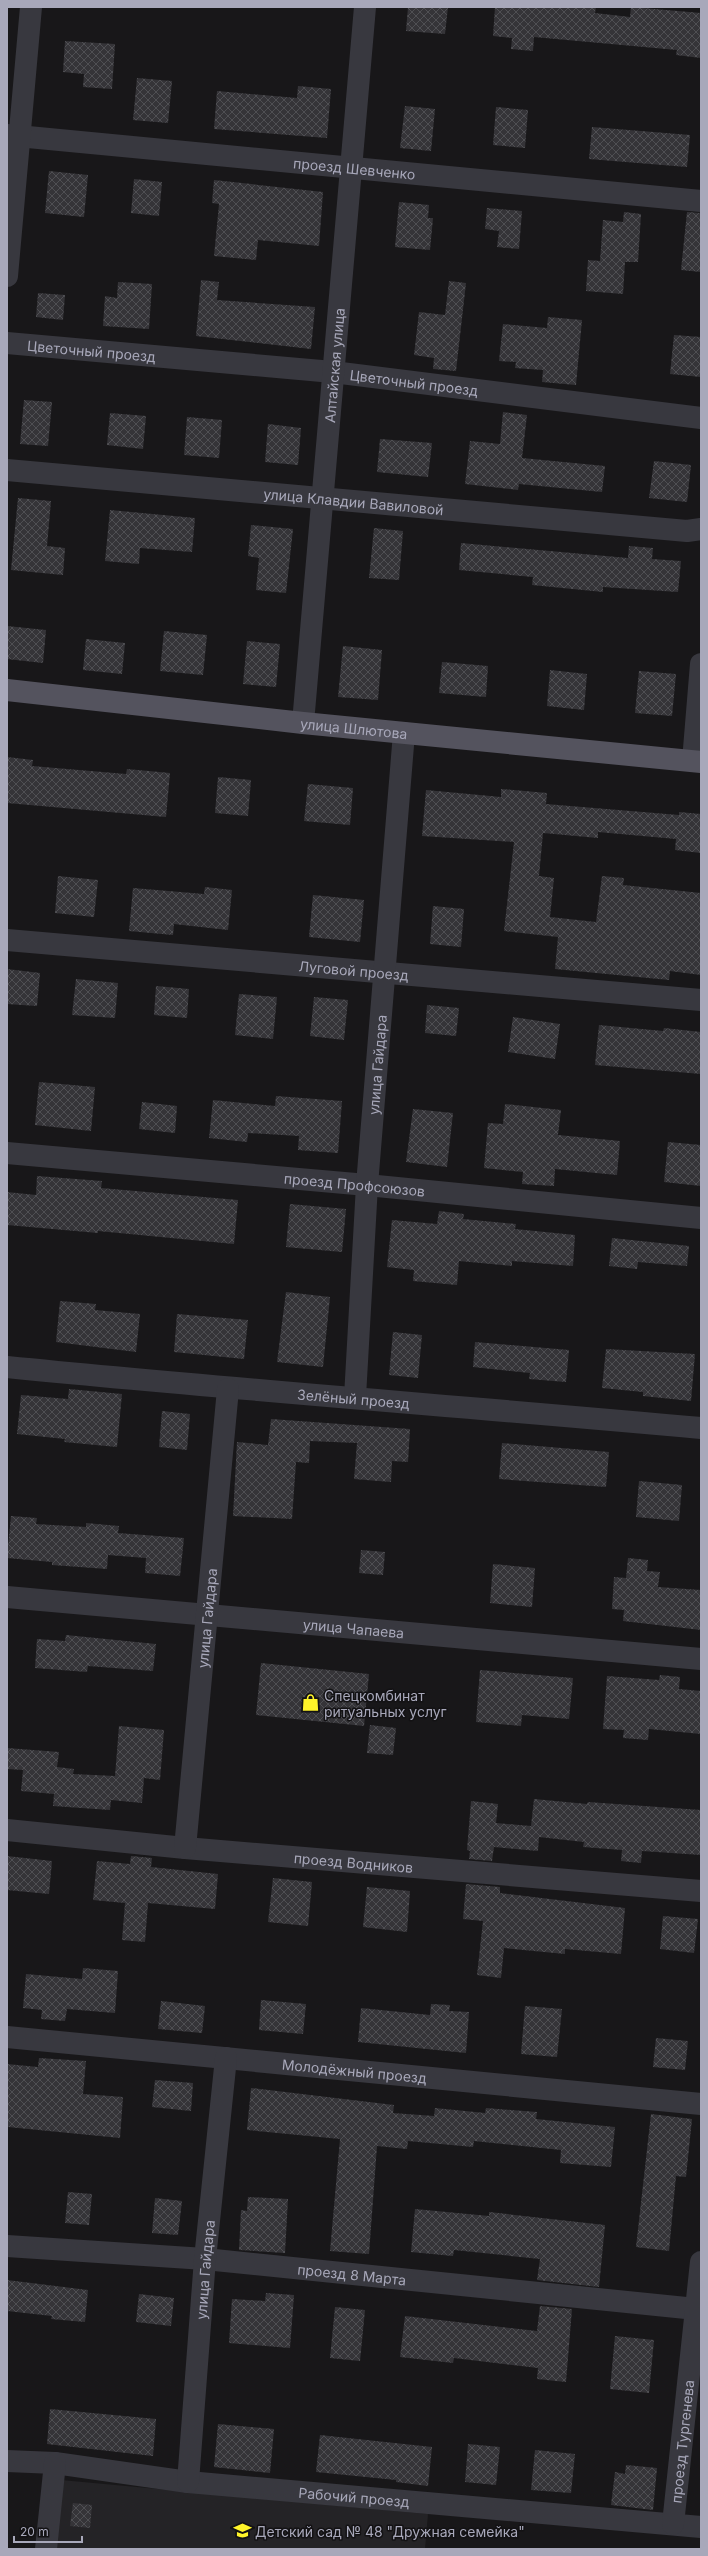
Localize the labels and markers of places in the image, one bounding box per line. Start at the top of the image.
place label: Спецкомбинат ритуальных услуг [324,1687,447,1720]
shop icon: Спецкомбинат ритуальных услуг [301,1693,321,1713]
school or university icon: Детский сад № 48 "Дружная семейка" [232,2521,252,2541]
place label: Детский сад № 48 "Дружная семейка" [255,2523,525,2540]

